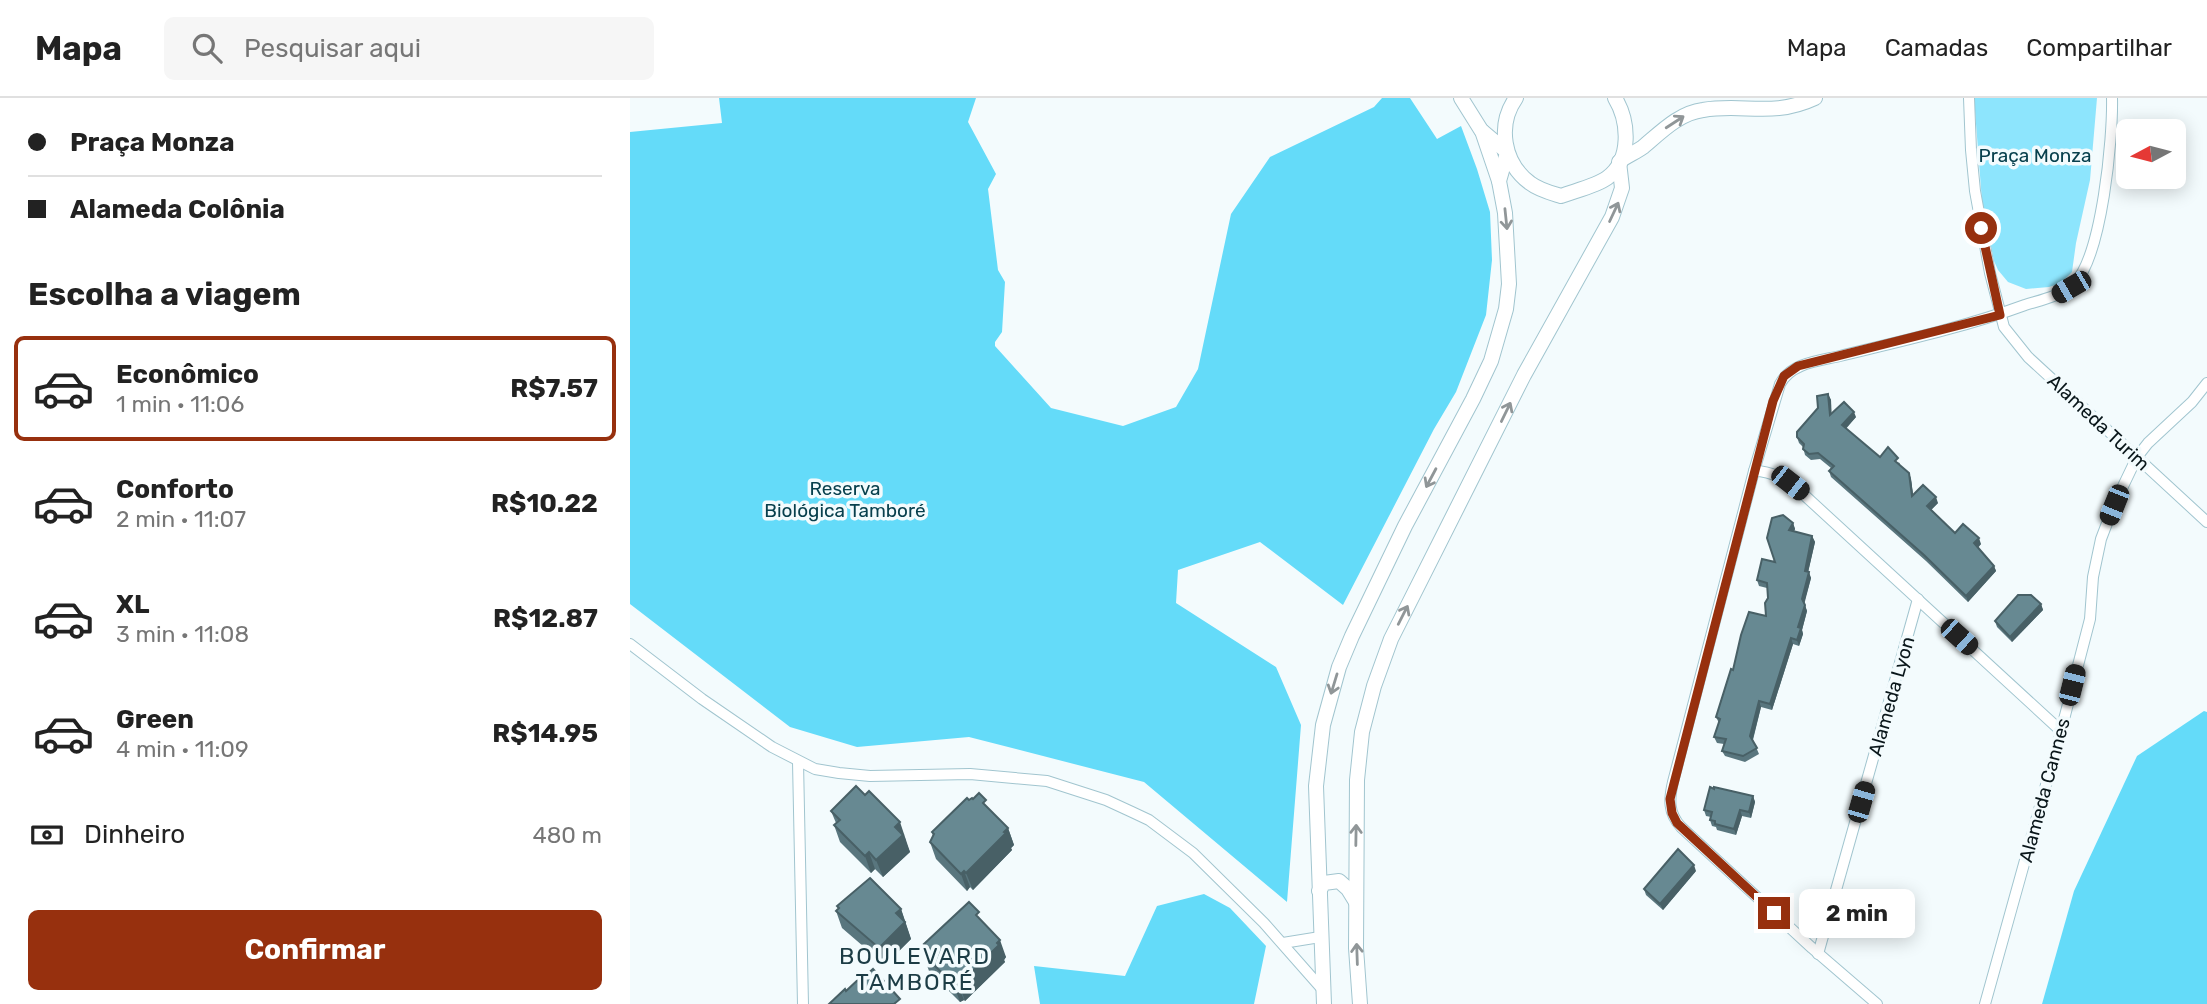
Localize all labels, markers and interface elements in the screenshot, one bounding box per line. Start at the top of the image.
search box [164,17,654,80]
text: Mapa [35,29,122,68]
icon: search [188,29,226,67]
text: Pesquisar aqui [244,33,421,64]
text: Mapa [1787,34,1847,62]
text: Camadas [1885,34,1988,62]
text: Compartilhar [2026,34,2172,62]
one-way arrow [1665,115,1685,129]
north arrow [2116,119,2186,189]
map controls [2116,119,2186,189]
text: Praça Monza [70,127,235,158]
park label: Praça Monza [1978,144,2092,167]
text: Alameda Colônia [70,194,285,225]
one-way arrow [1607,202,1621,223]
one-way arrow [1499,207,1512,230]
route start [1965,212,1997,244]
car [2048,267,2095,307]
text: Escolha a viagem [28,275,301,313]
icon: car [32,357,95,420]
text: Econômico [116,359,259,390]
street label: Alameda Turim [2043,369,2154,475]
text: R$7.57 [510,373,598,404]
text: 1 min · 11:06 [116,390,244,418]
one-way arrow [1499,402,1513,423]
car [1767,462,1814,504]
one-way arrow [1423,468,1437,488]
icon: car [32,472,95,535]
text: Conforto [116,474,234,505]
park label: Reserva Biológica Tamboré [764,477,926,522]
car [2097,482,2132,528]
text: R$10.22 [491,488,598,519]
text: 2 min · 11:07 [116,505,246,533]
icon: car [32,587,95,650]
text: XL [116,589,149,620]
text: R$12.87 [493,603,598,634]
one-way arrow [1397,605,1410,626]
car [1937,615,1982,659]
text: 3 min · 11:08 [116,620,249,648]
street label: Alameda Lyon [1863,634,1920,759]
car [2057,662,2088,708]
one-way arrow [1327,673,1340,695]
icon: car [32,702,95,765]
text: Green [116,704,194,735]
street label: Alameda Cannes [2014,716,2075,865]
text: R$14.95 [492,718,598,749]
text: 4 min · 11:09 [116,735,249,763]
car [1846,779,1877,825]
icon: cash [28,816,66,854]
text: Dinheiro [84,819,185,850]
text: 480 m [532,821,602,849]
one-way arrow [1350,824,1363,847]
callout: 2 min [1798,888,1914,938]
route end [1758,897,1790,929]
text: 2 min [1826,899,1888,927]
button: Confirmar [28,910,602,990]
district label: BOULEVARD TAMBORÉ [839,942,991,996]
one-way arrow [1350,942,1364,965]

